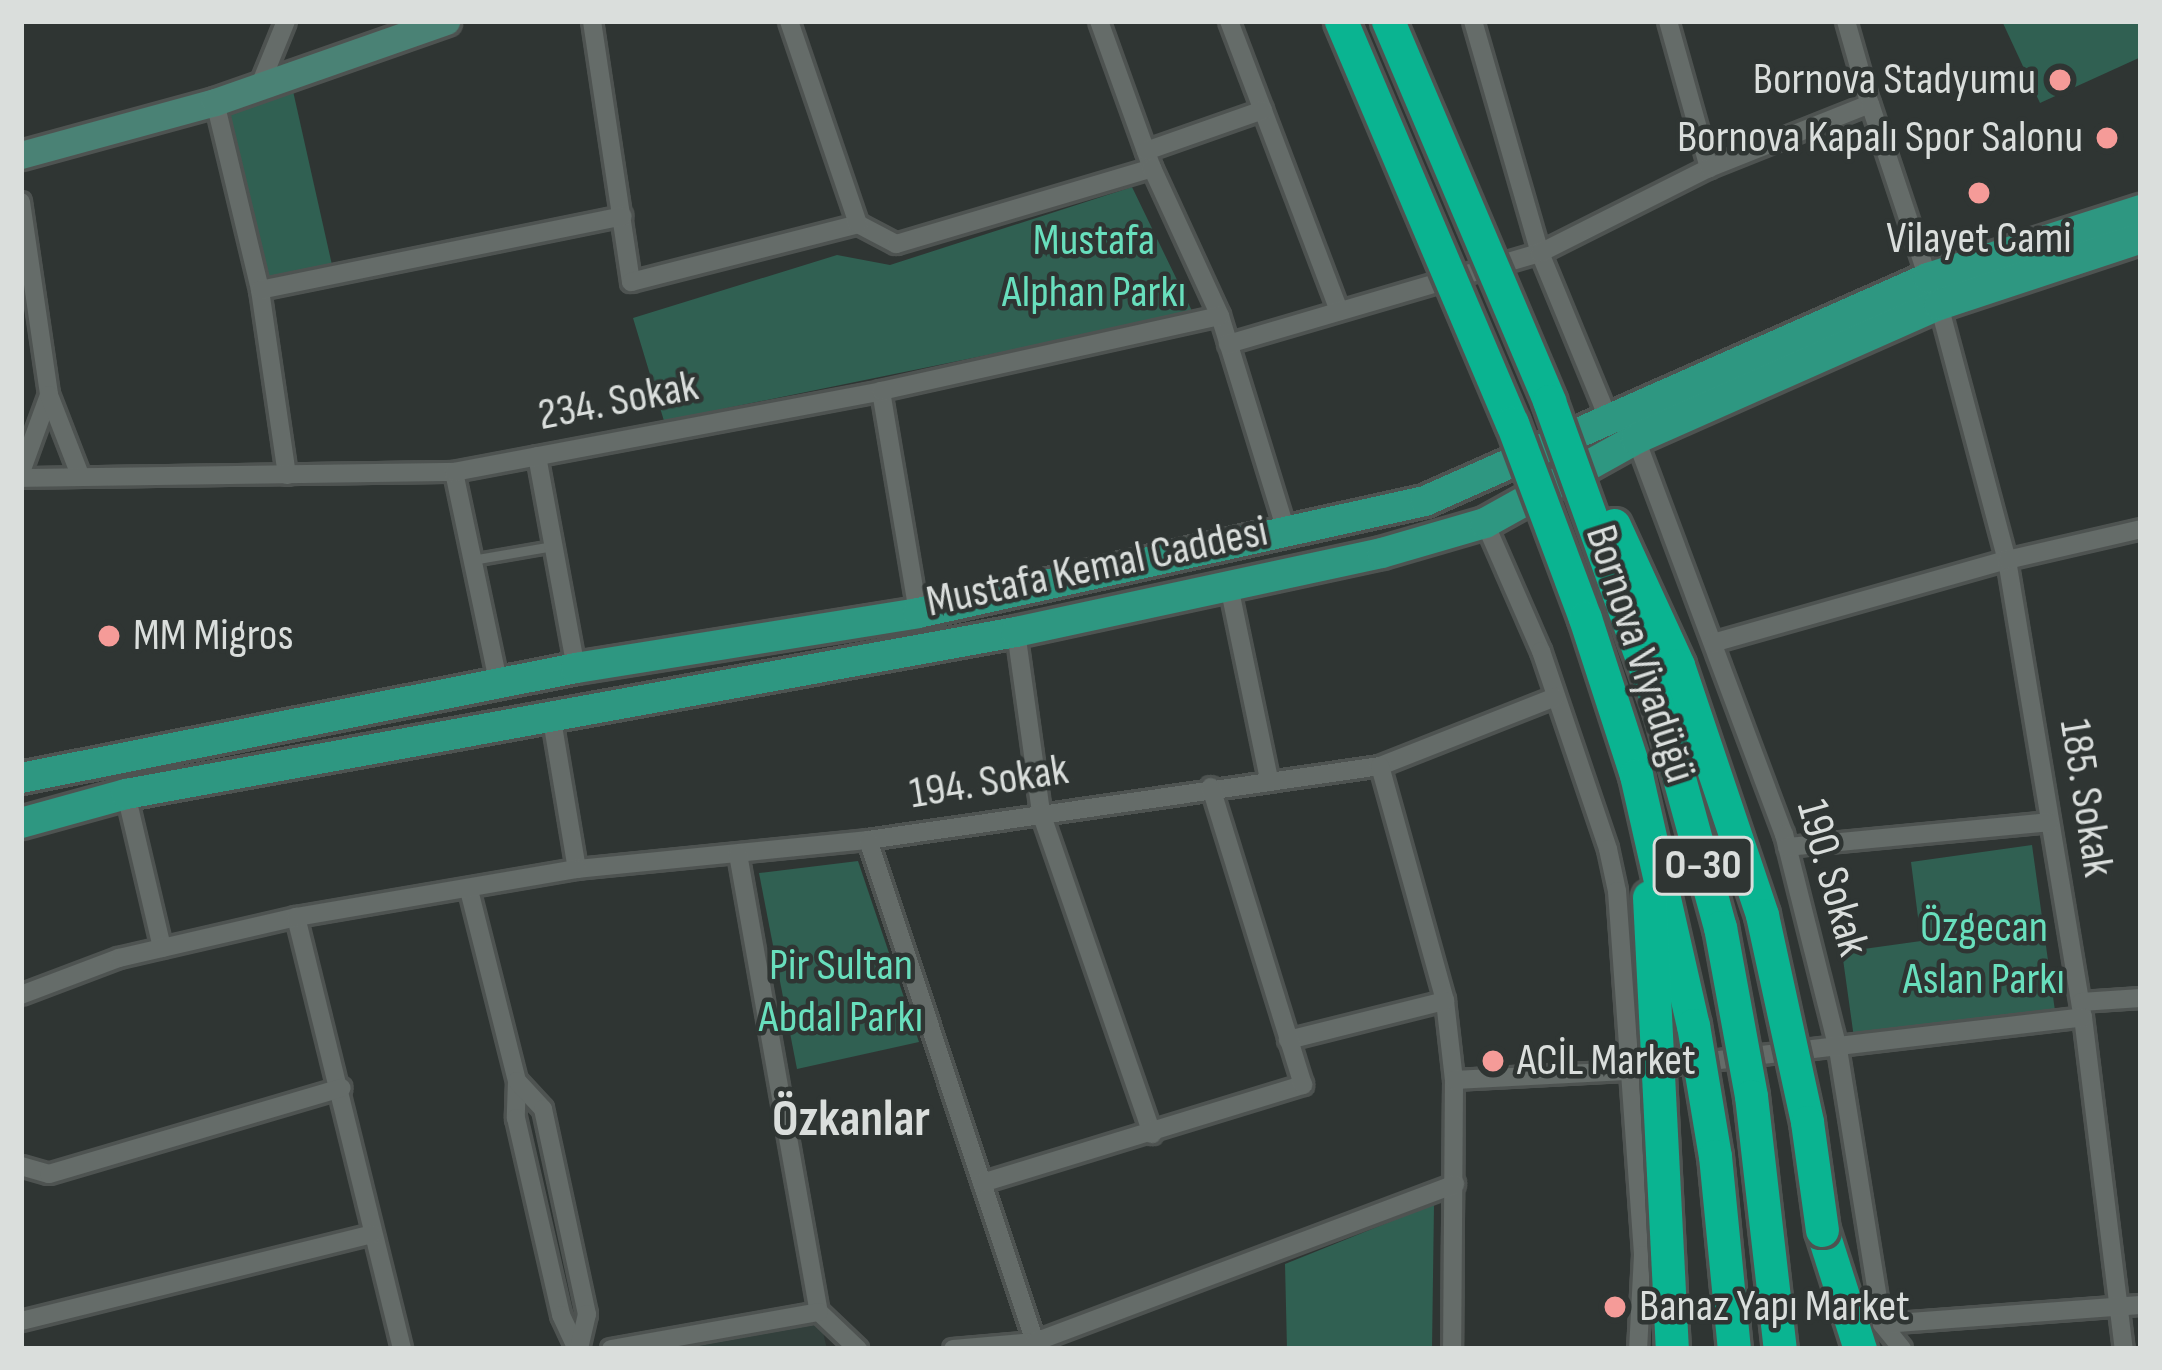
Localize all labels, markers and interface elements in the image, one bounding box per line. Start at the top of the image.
place label: Bornova Stadyumu [1753,53,2036,107]
marker: Bornova Stadyumu [2047,67,2073,93]
place label: Bornova Kapalı Spor Salonu [1677,111,2083,165]
marker: Bornova Kapalı Spor Salonu [2094,125,2120,151]
marker: Vilayet Cami [1966,180,1992,206]
place label: Vilayet Cami [1886,212,2072,266]
park label: Mustafa Alphan Parkı [1002,214,1186,320]
street label: 234. Sokak [533,359,703,443]
street label: Mustafa Kemal Caddesi [921,504,1273,630]
street label: Bornova Viyadüğü [1573,519,1707,789]
place label: MM Migros [133,609,294,663]
marker: MM Migros [96,623,122,649]
street label: 185. Sokak [2047,715,2125,881]
street label: 194. Sokak [906,743,1072,821]
street label: 190. Sokak [1784,794,1880,962]
road number: O-30 [1652,830,1754,902]
park label: Özgecan Aslan Parkı [1903,901,2065,1007]
park label: Pir Sultan Abdal Parkı [759,939,923,1045]
place label: ACİL Market [1517,1034,1696,1088]
marker: ACİL Market [1480,1048,1506,1074]
district label: Özkanlar [772,1089,930,1151]
place label: Banaz Yapı Market [1639,1280,1910,1334]
marker: Banaz Yapı Market [1602,1294,1628,1320]

